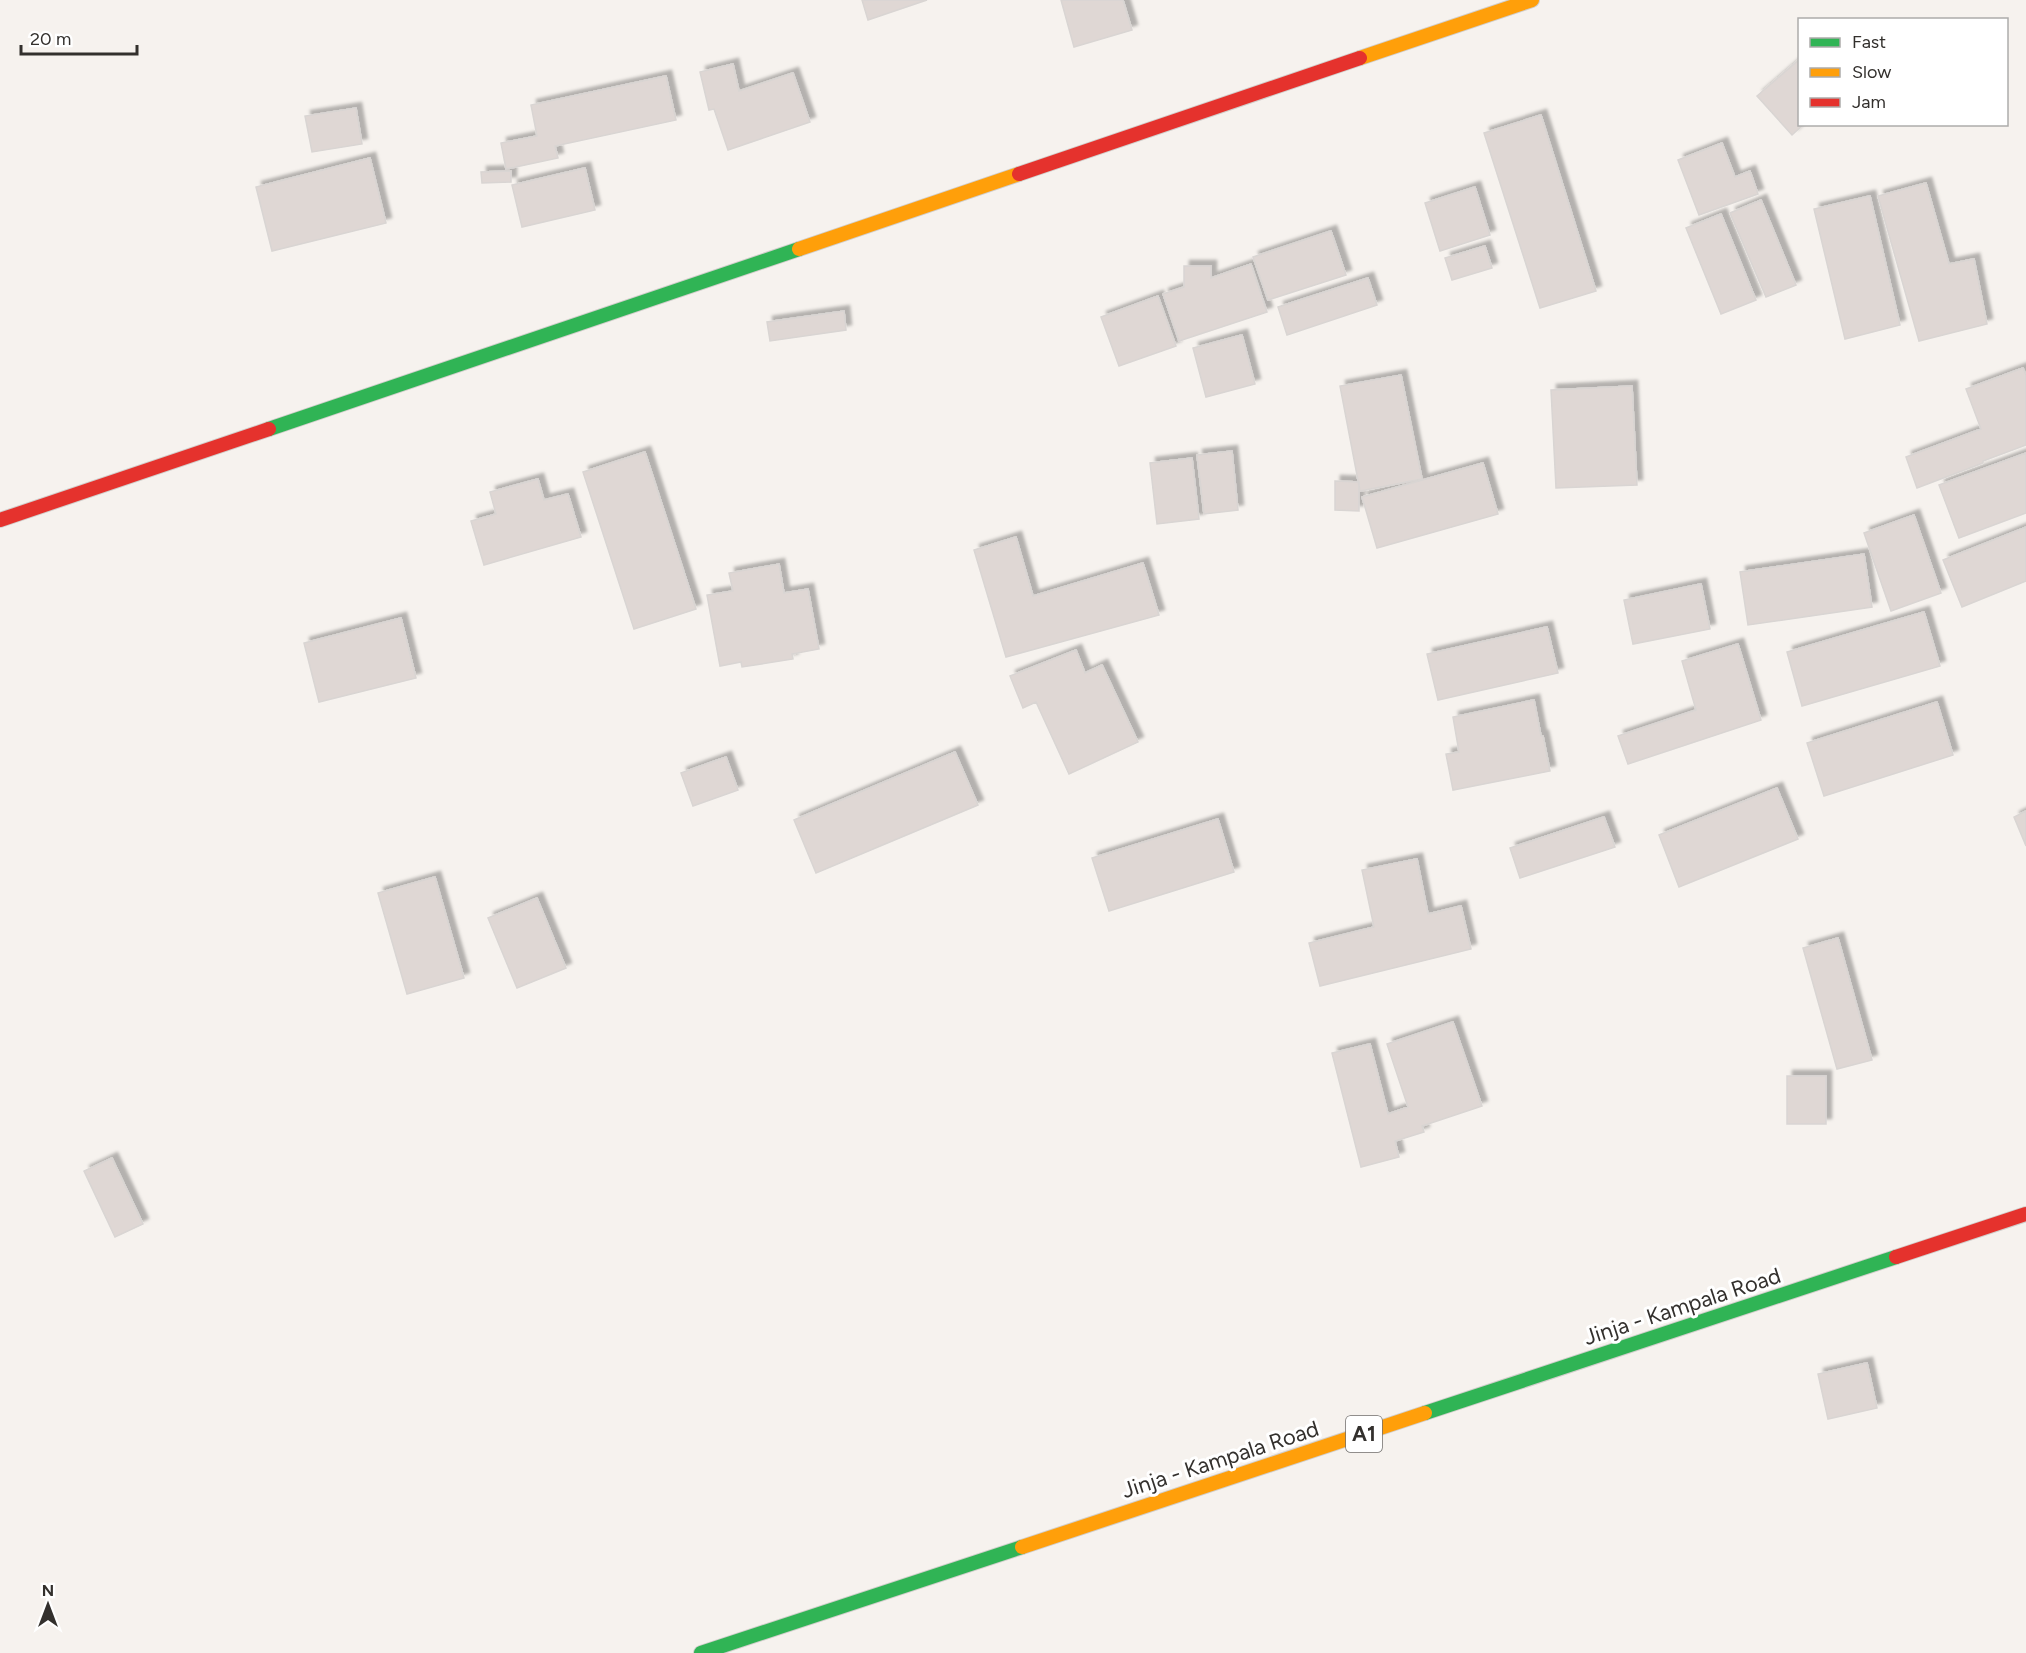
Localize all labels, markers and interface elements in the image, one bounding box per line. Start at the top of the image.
scale bar [21,18,136,56]
legend [1798,18,2008,126]
text: 20 m [30,28,71,50]
text: Fast [1852,31,1886,53]
text: Slow [1852,61,1891,83]
text: Jam [1852,91,1886,113]
street label: Jinja - Kampala Road [1580,1262,1784,1351]
street label: Jinja - Kampala Road [1118,1415,1322,1504]
road number: A1 [1346,1416,1382,1452]
north arrow [18,1575,78,1635]
text: N [42,1581,54,1600]

